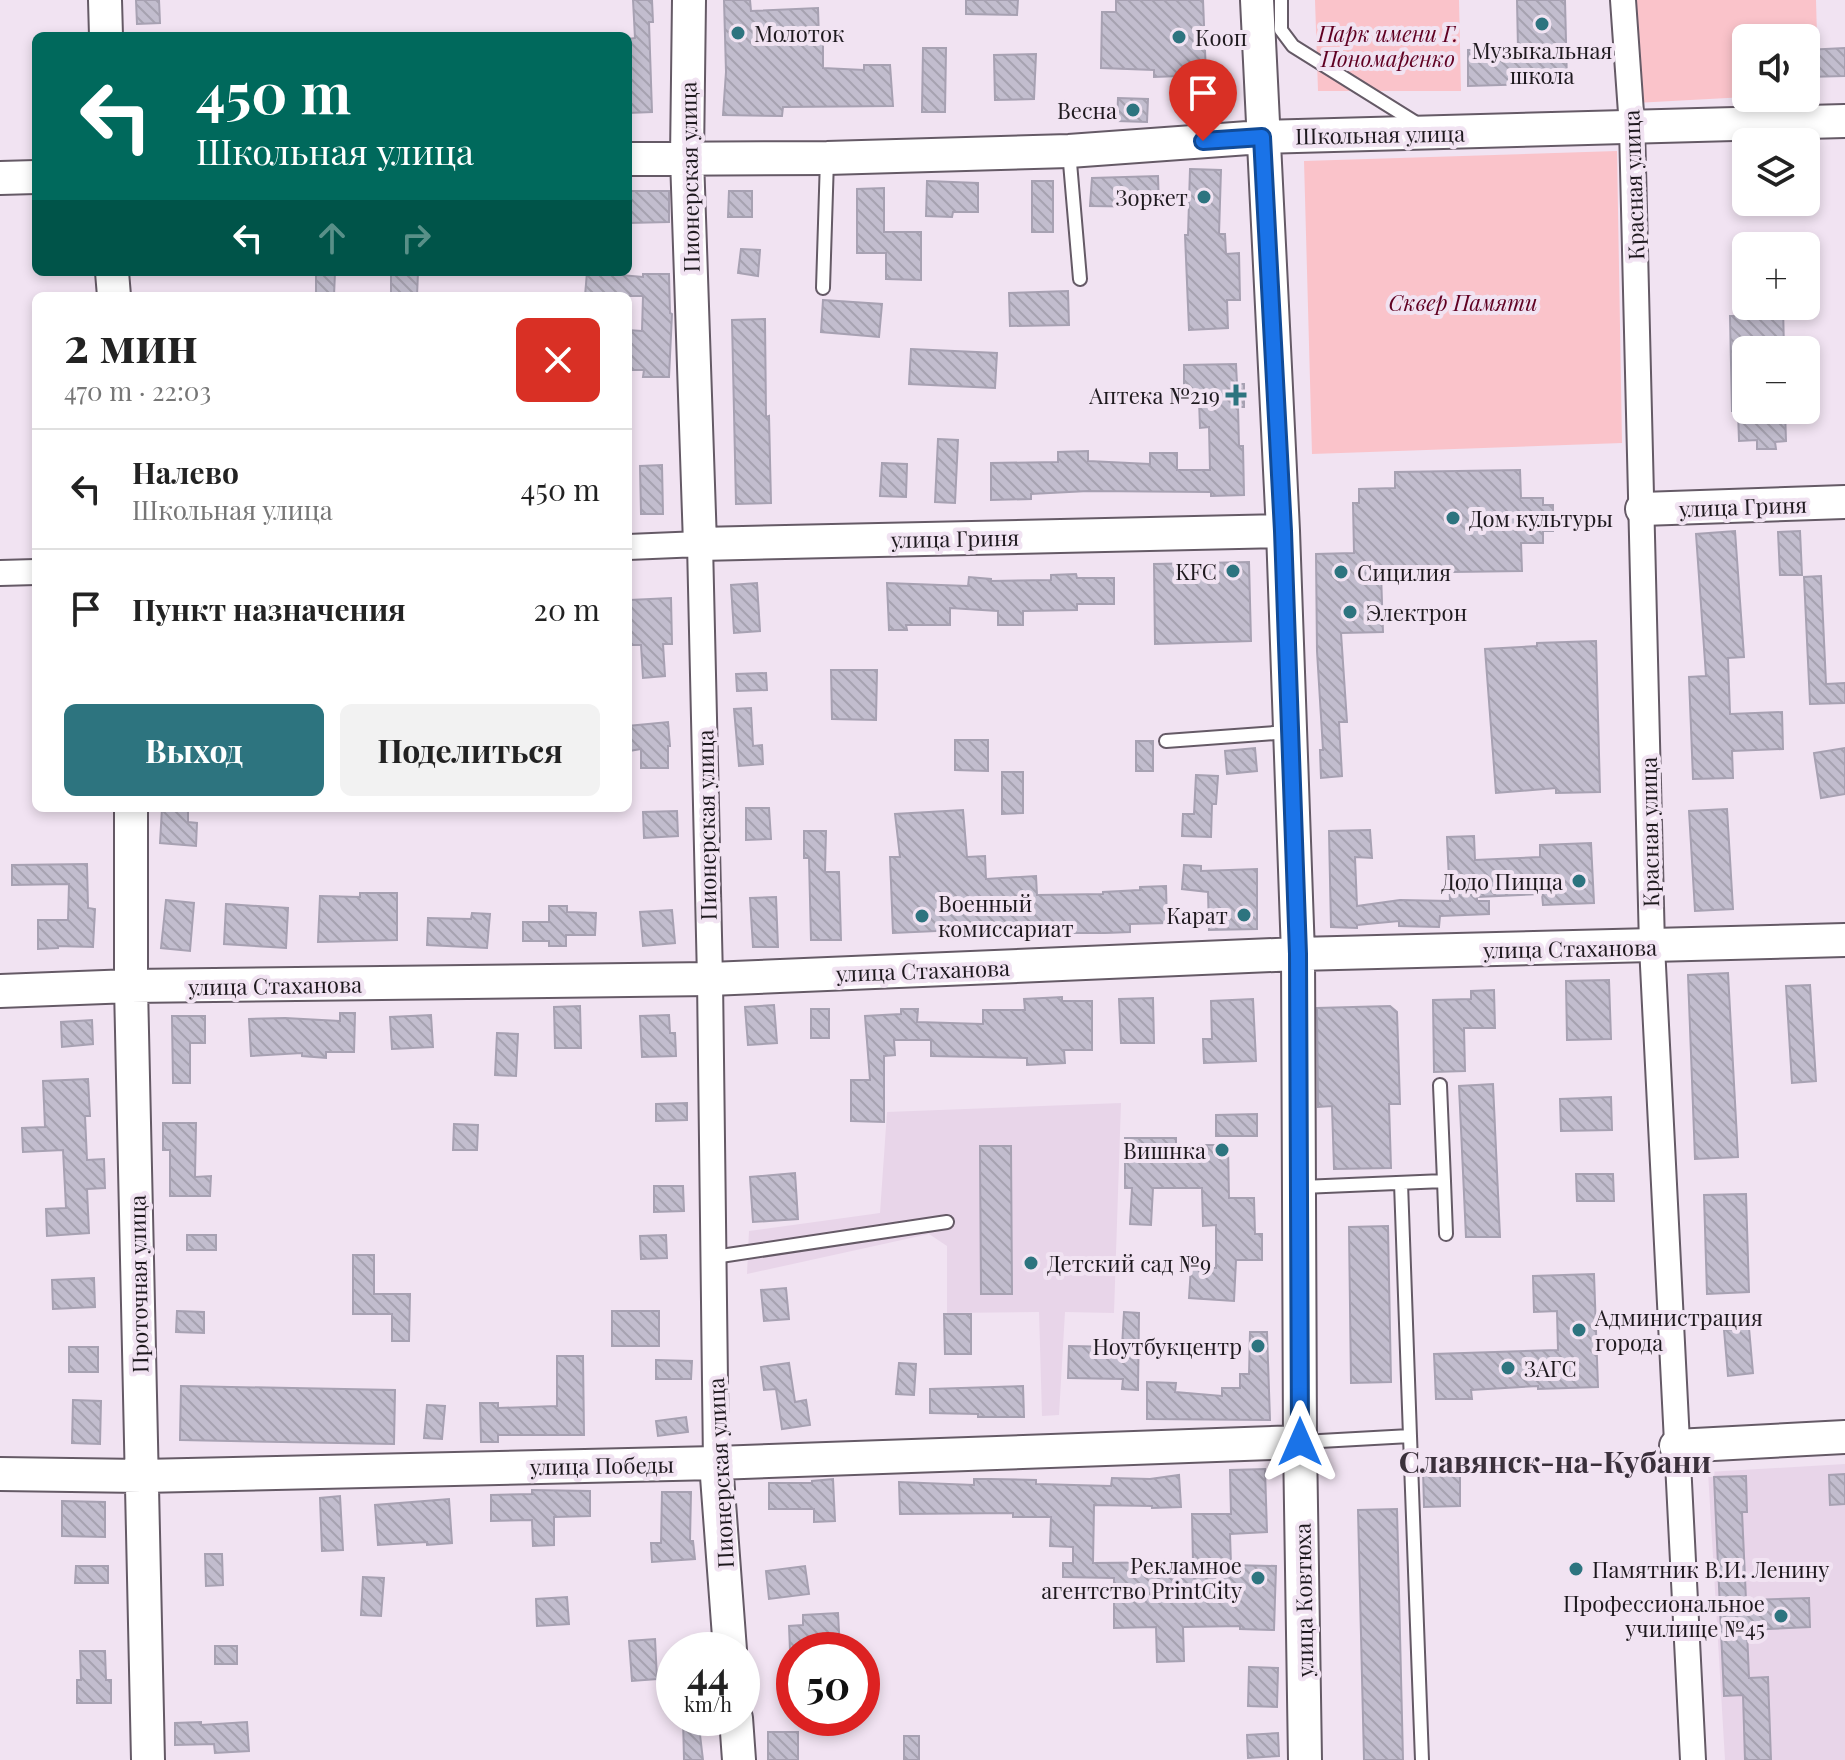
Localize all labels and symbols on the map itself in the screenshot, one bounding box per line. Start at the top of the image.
marker: Музыкальная школа [1533,15,1551,33]
place label: Молоток [754,18,845,48]
park label: Парк имени Г. Пономаренко [1317,18,1458,73]
place label: Кооп [1195,22,1247,52]
marker: Молоток [729,24,747,42]
marker: Кооп [1170,28,1188,46]
place label: Музыкальная школа [1472,35,1612,90]
pin [1169,59,1237,141]
street label: Пионерская улица [672,81,706,273]
place label: Весна [1057,95,1117,125]
marker: Весна [1124,101,1142,119]
street label: Красная улица [1615,109,1651,261]
street label: Школьная улица [1295,118,1465,150]
place label: Зоркет [1116,182,1188,212]
marker: Зоркет [1195,188,1213,206]
park label: Сквер Памяти [1389,287,1537,317]
place label: Аптека №219 [1088,380,1220,410]
marker: Аптека №219 [1227,386,1245,404]
street label: улица Гриня [1677,489,1808,523]
place label: Дом культуры [1469,503,1613,533]
marker: Дом культуры [1444,509,1462,527]
street label: улица Гриня [890,522,1020,554]
place label: KFC [1175,556,1217,586]
place label: Сицилия [1357,557,1451,587]
marker: KFC [1224,562,1242,580]
marker: Сицилия [1332,563,1350,581]
place label: Электрон [1366,597,1467,627]
marker: Электрон [1341,603,1359,621]
street label: Пионерская улица [689,729,723,921]
street label: Красная улица [1633,757,1665,907]
place label: Додо Пицца [1441,866,1563,896]
marker: Додо Пицца [1570,872,1588,890]
place label: Военный комиссариат [938,888,1074,943]
place label: Карат [1166,900,1228,930]
marker: Карат [1235,906,1253,924]
marker: Военный комиссариат [913,907,931,925]
street label: улица Стаханова [1482,931,1657,965]
street label: улица Стаханова [835,952,1011,988]
street label: улица Стаханова [187,968,362,1002]
place label: Вишнка [1123,1135,1206,1165]
marker: Вишнка [1213,1141,1231,1159]
street label: Проточная улица [121,1195,155,1373]
place label: Детский сад №9 [1047,1248,1211,1278]
marker: Детский сад №9 [1022,1254,1040,1272]
place label: Администрация города [1594,1302,1763,1357]
marker: Администрация города [1570,1321,1588,1339]
place label: Ноутбукцентр [1093,1331,1242,1361]
marker: Ноутбукцентр [1249,1337,1267,1355]
place label: ЗАГС [1524,1353,1577,1383]
marker: ЗАГС [1499,1359,1517,1377]
street label: Пионерская улица [700,1377,740,1569]
position arrow [1258,1400,1342,1484]
district label: Славянск-на-Кубани [1399,1441,1711,1481]
street label: улица Победы [529,1449,675,1481]
street label: улица Ковтюха [1287,1523,1319,1678]
place label: Рекламное агентство PrintCity [1041,1550,1242,1605]
place label: Памятник В.И. Ленину [1592,1554,1829,1584]
marker: Памятник В.И. Ленину [1567,1560,1585,1578]
marker: Рекламное агентство PrintCity [1249,1569,1267,1587]
place label: Профессиональное училище №45 [1563,1588,1765,1643]
marker: Профессиональное училище №45 [1772,1607,1790,1625]
speed limit sign: 50 [776,1632,880,1736]

